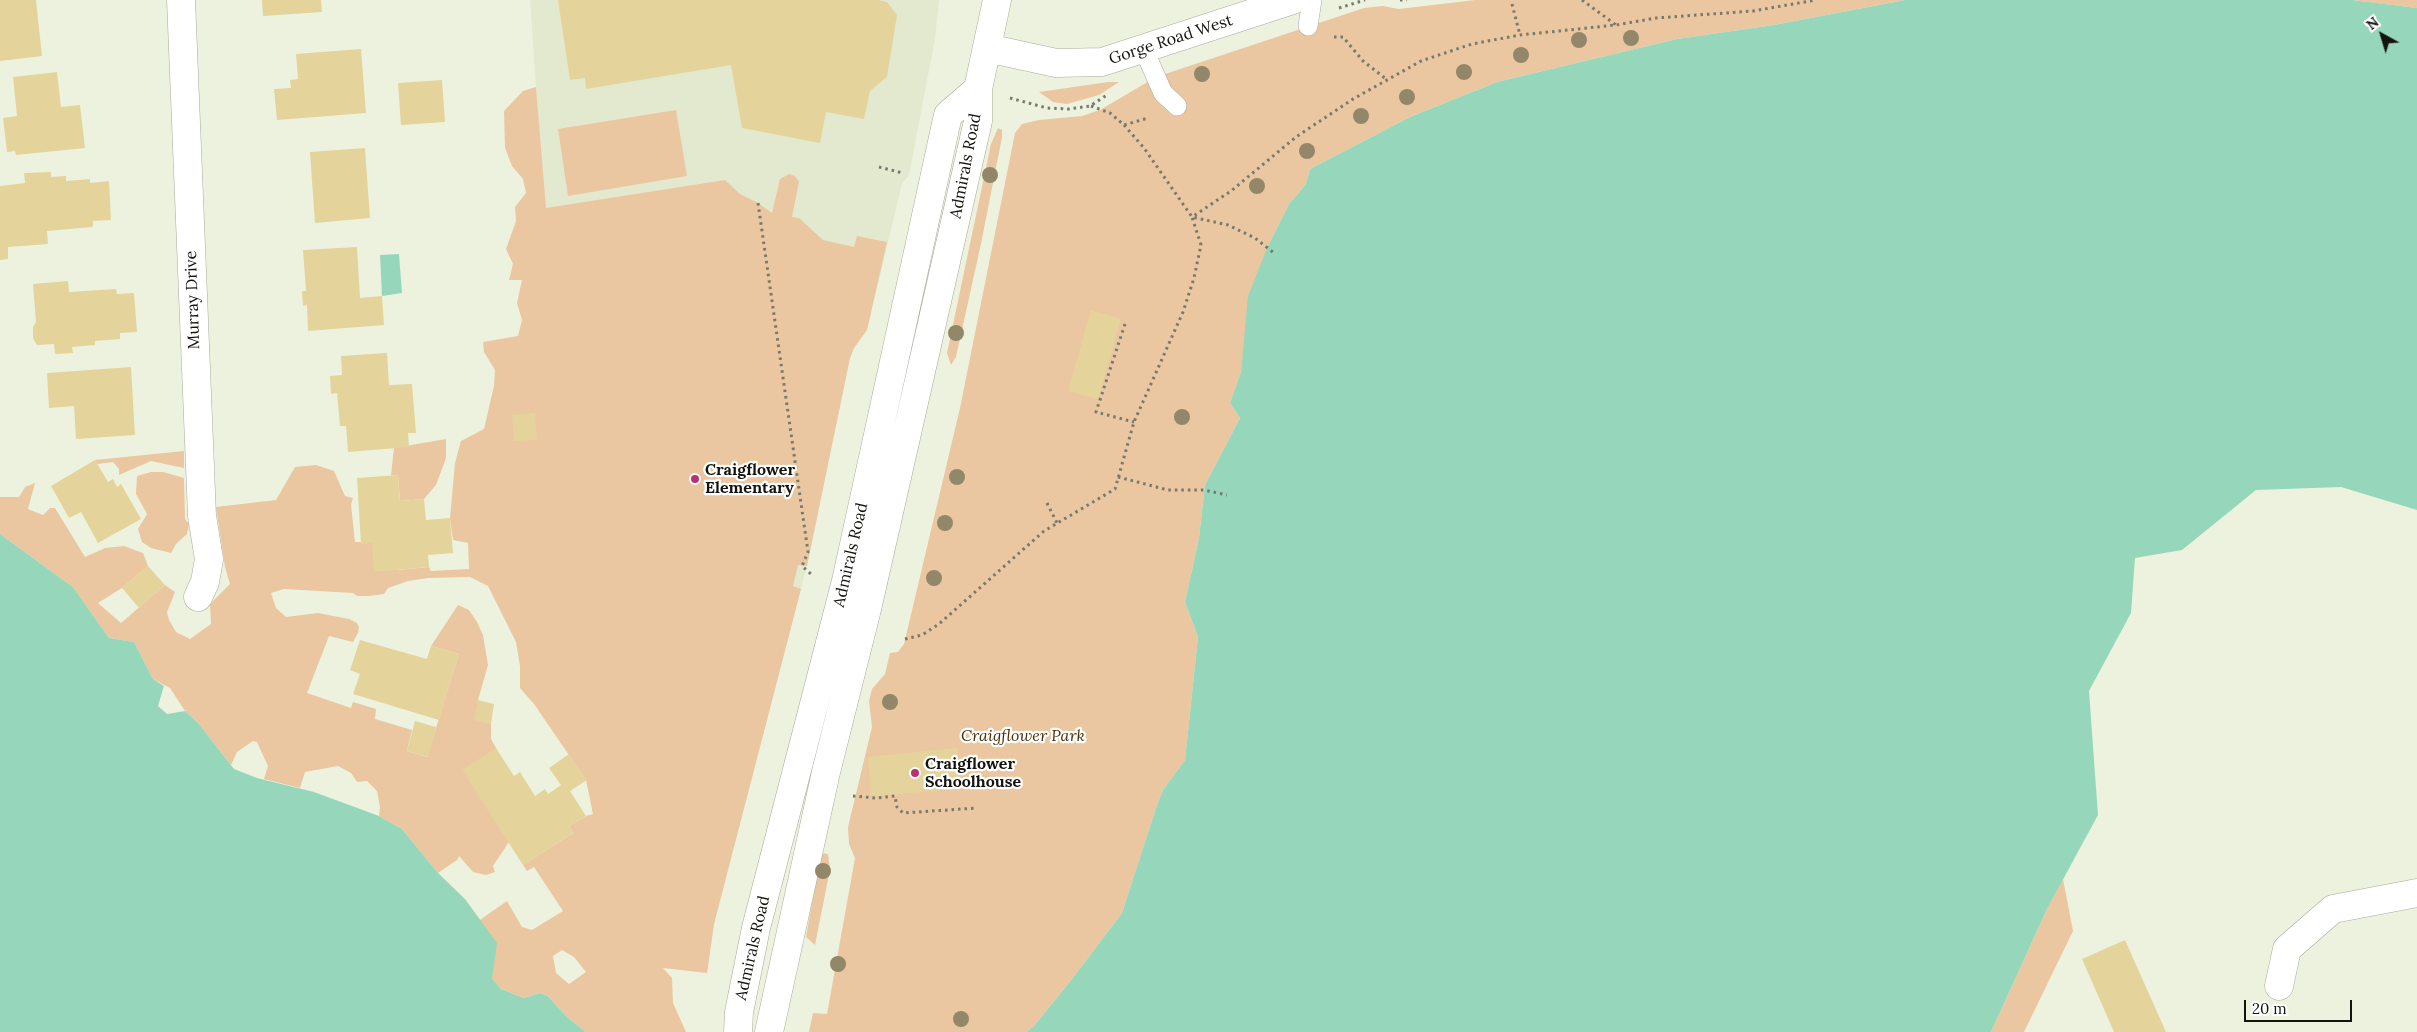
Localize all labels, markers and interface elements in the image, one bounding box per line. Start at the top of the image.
north arrow [2357,10,2407,60]
street label: Gorge Road West [1107,11,1235,69]
text: N [2363,13,2382,34]
street label: Admirals Road [946,112,986,220]
street label: Murray Drive [182,250,204,350]
place label: Craigflower Elementary [705,460,795,498]
marker: Craigflower Elementary [689,473,701,485]
street label: Admirals Road [830,501,872,609]
park label: Craigflower Park [961,726,1085,746]
place label: Craigflower Schoolhouse [925,754,1021,792]
marker: Craigflower Schoolhouse [909,767,921,779]
street label: Admirals Road [732,894,774,1002]
scale bar [2247,990,2354,1022]
text: 20 m [2252,999,2287,1018]

